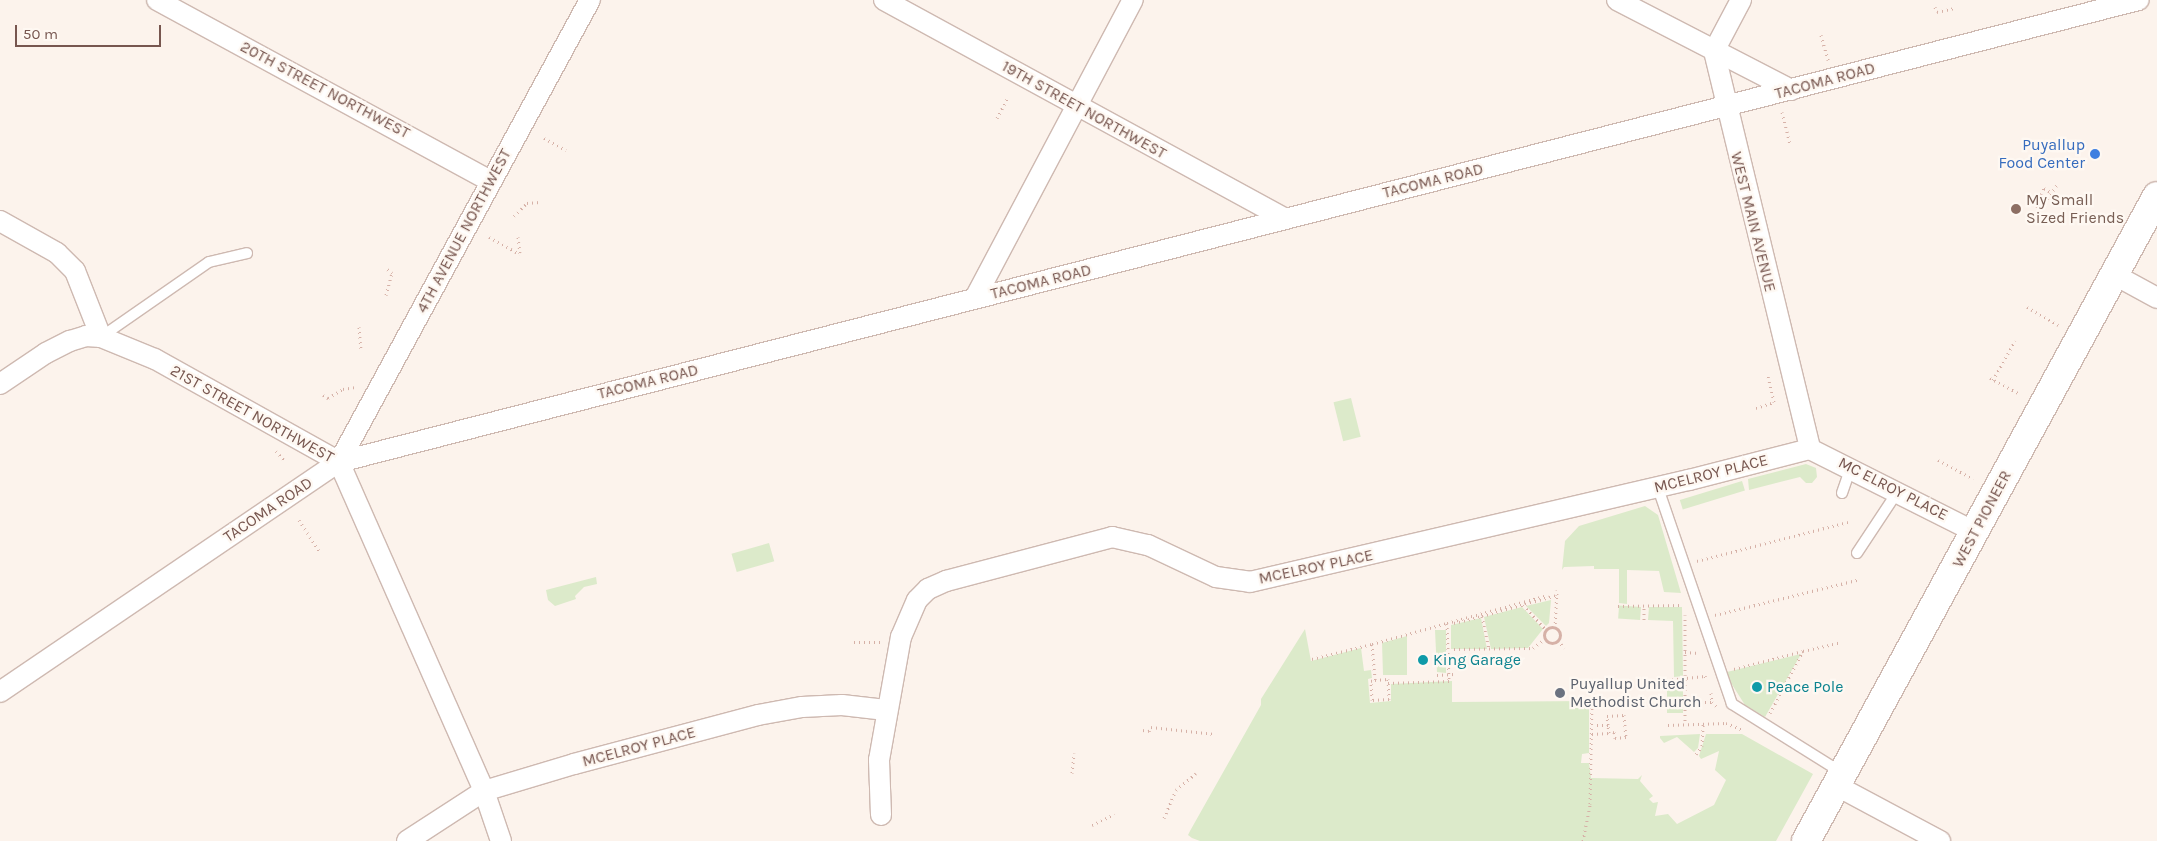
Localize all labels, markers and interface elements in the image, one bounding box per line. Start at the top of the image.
scale bar [18,15,164,47]
text: 50 m [23,25,58,43]
street label: 20TH STREET NORTHWEST [237,37,413,143]
street label: 19TH STREET NORTHWEST [998,57,1170,163]
street label: TACOMA ROAD [1773,58,1877,104]
place label: Puyallup Food Center [1999,135,2085,173]
street label: 4TH AVENUE NORTHWEST [413,146,515,316]
marker: Puyallup Food Center [2089,148,2101,160]
street label: WEST MAIN AVENUE [1726,150,1780,294]
street label: TACOMA ROAD [1381,159,1485,203]
place label: My Small Sized Friends [2026,190,2124,228]
marker: My Small Sized Friends [2010,203,2022,215]
street label: TACOMA ROAD [989,260,1093,304]
street label: TACOMA ROAD [596,360,700,404]
street label: 21ST STREET NORTHWEST [167,361,337,467]
street label: MCELROY PLACE [1652,451,1770,497]
street label: MC ELROY PLACE [1835,453,1951,525]
street label: WEST PIONEER [1948,467,2016,571]
street label: TACOMA ROAD [220,473,316,547]
street label: MCELROY PLACE [1257,545,1375,589]
place label: King Garage [1433,650,1521,670]
marker: King Garage [1417,654,1429,666]
place label: Puyallup United Methodist Church [1570,674,1702,712]
place label: Peace Pole [1767,677,1843,697]
marker: Peace Pole [1751,681,1763,693]
marker: Puyallup United Methodist Church [1554,687,1566,699]
street label: MCELROY PLACE [580,723,698,771]

